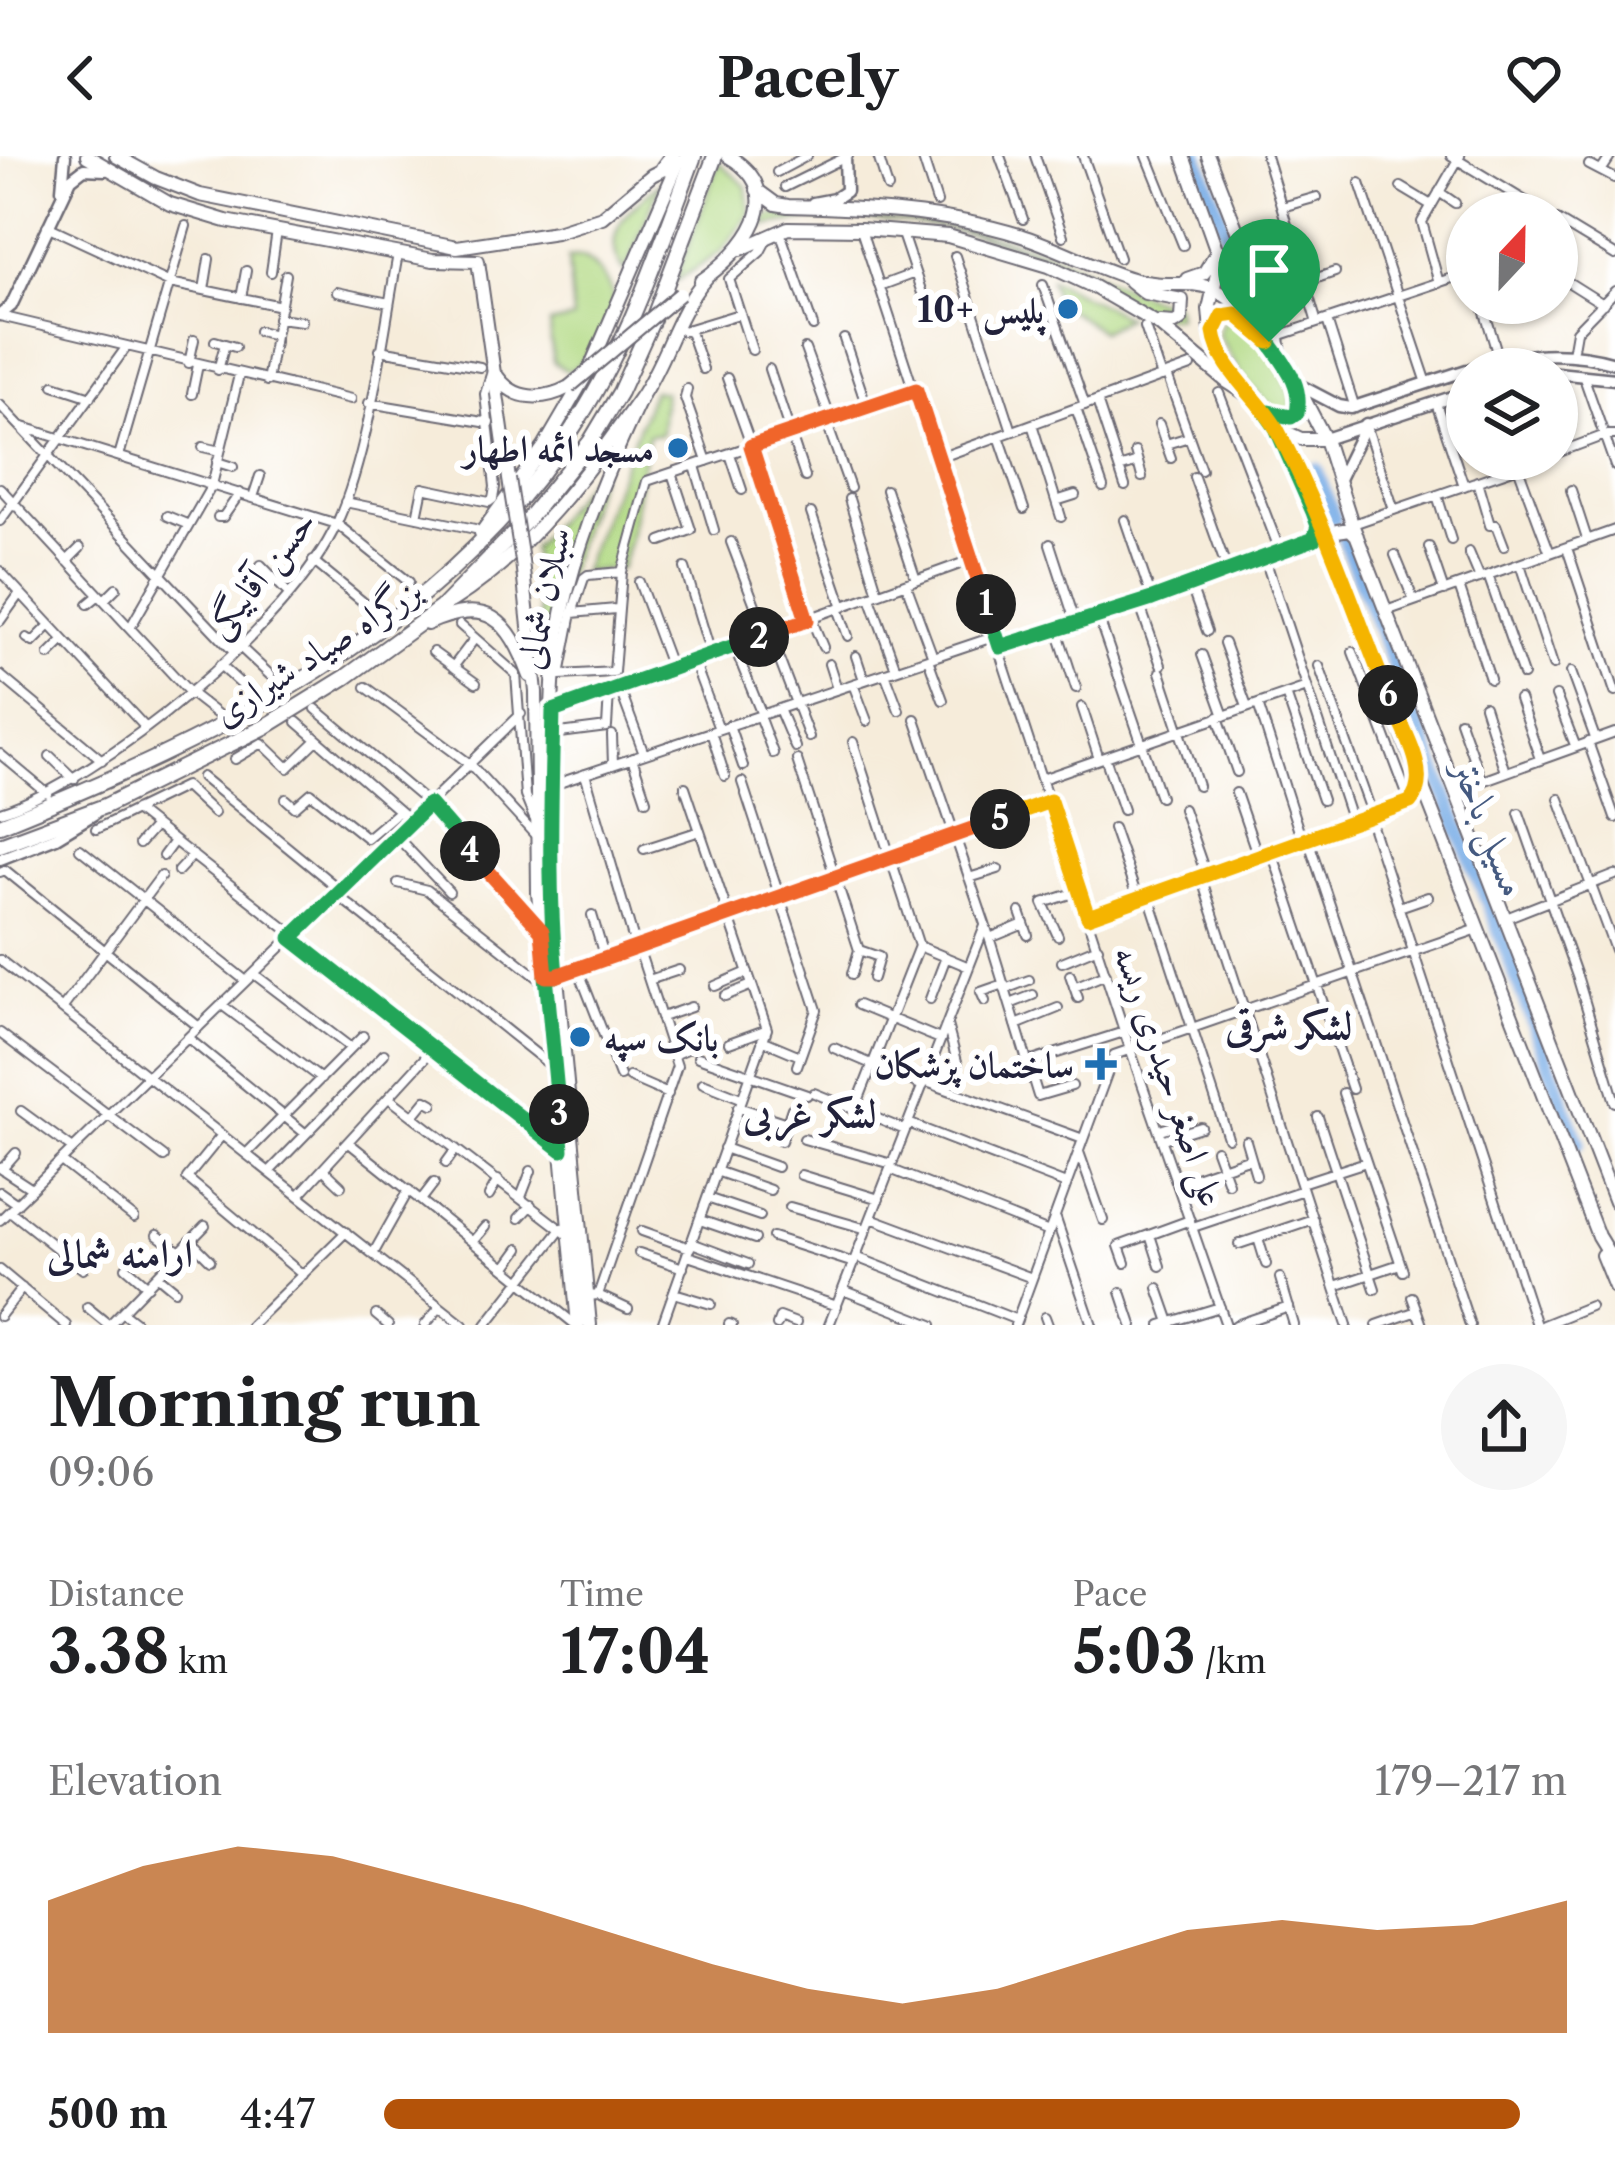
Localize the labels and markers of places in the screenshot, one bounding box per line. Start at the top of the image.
pin [1218,219,1320,342]
place label: پلیس +10 [917,287,1046,336]
marker: پلیس +10 [1055,296,1081,322]
place label: مسجد ائمه اطهار [459,426,654,470]
marker: مسجد ائمه اطهار [665,435,691,461]
pin: 1 [956,574,1016,634]
pin: 2 [729,607,789,667]
pin: 6 [1358,665,1418,725]
pin: 5 [970,789,1030,849]
pin: 4 [440,821,500,881]
place label: بانک سپه [604,1015,719,1062]
marker: بانک سپه [567,1024,593,1050]
place label: ساختمان پزشکان [874,1042,1074,1089]
marker: ساختمان پزشکان [1085,1048,1117,1080]
pin: 3 [529,1084,589,1144]

